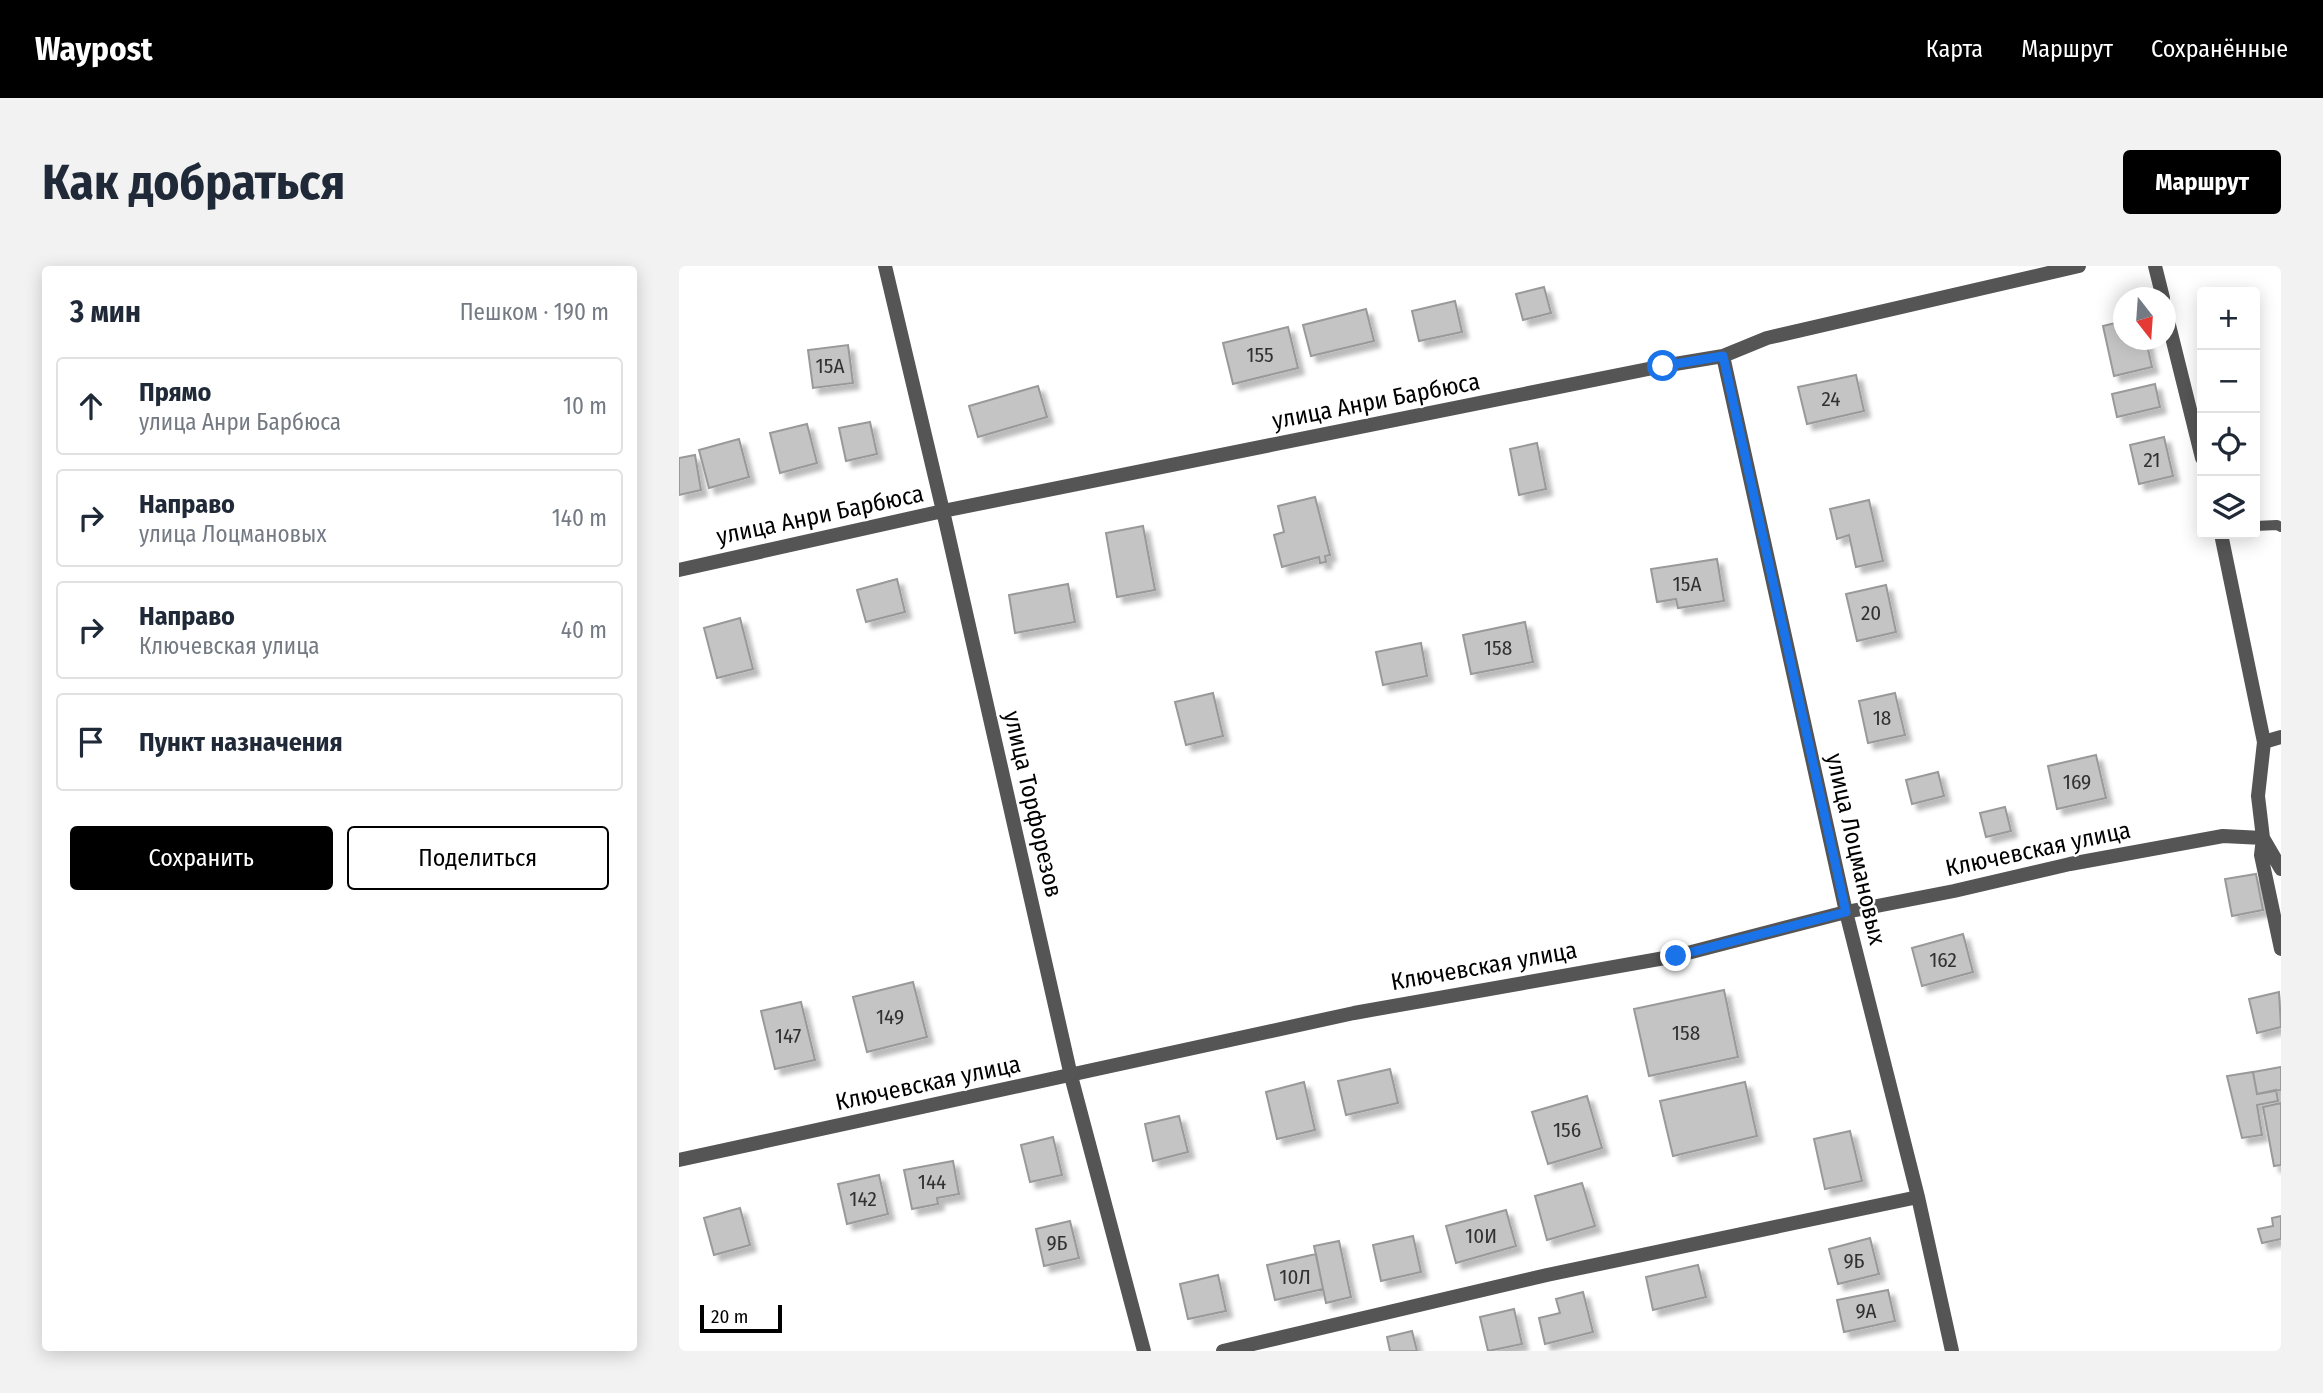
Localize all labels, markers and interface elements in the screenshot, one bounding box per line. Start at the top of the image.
text: Waypost [35,29,153,69]
text: Карта [1926,35,1983,63]
text: Маршрут [2021,35,2113,63]
text: Сохранённые [2151,35,2288,63]
button: Маршрут [2123,150,2281,214]
text: Как добраться [42,153,345,212]
north arrow [2113,287,2176,350]
map controls [2197,287,2260,539]
button: + [2197,287,2260,350]
text: 3 мин [70,294,141,330]
text: Пешком · 190 m [460,298,609,326]
house number: 155 [1246,342,1274,368]
route start [1647,350,1678,381]
button: − [2197,350,2260,413]
house number: 15А [816,353,844,379]
street label: улица Анри Барбюса [1270,367,1482,435]
text: Прямо [139,377,211,408]
house number: 24 [1821,386,1841,412]
icon: ahead [72,387,110,425]
text: 10 m [563,392,607,420]
text: улица Анри Барбюса [139,408,341,436]
button: locate [2197,413,2260,476]
house number: 21 [2144,447,2161,473]
button: layers [2197,476,2260,539]
street label: улица Анри Барбюса [714,479,926,551]
text: Направо [139,489,235,520]
icon: right [72,499,110,537]
text: 140 m [552,504,607,532]
text: улица Лоцмановых [139,520,326,548]
house number: 15А [1673,571,1701,597]
house number: 20 [1861,600,1881,626]
text: Направо [139,601,235,632]
icon: right [72,611,110,649]
text: 40 m [561,616,607,644]
text: Ключевская улица [139,632,320,660]
house number: 158 [1484,635,1512,661]
house number: 18 [1873,705,1891,731]
street label: улица Торфорезов [998,708,1068,900]
icon: arrive [72,723,110,761]
text: Пункт назначения [139,727,343,758]
street label: улица Лоцмановых [1820,751,1892,948]
house number: 169 [2063,769,2091,795]
street label: Ключевская улица [1943,816,2133,882]
button: Сохранить [70,826,333,890]
button: Поделиться [347,826,609,890]
street label: Ключевская улица [1389,936,1579,996]
route end [1660,940,1691,971]
house number: 162 [1929,947,1957,973]
house number: 149 [876,1004,904,1030]
house number: 158 [1672,1020,1700,1046]
house number: 147 [775,1023,801,1049]
street label: Ключевская улица [833,1050,1023,1116]
house number: 156 [1553,1117,1581,1143]
house number: 144 [918,1169,946,1195]
house number: 142 [849,1186,877,1212]
house number: 10И [1465,1223,1497,1249]
house number: 9Б [1046,1230,1068,1256]
house number: 9Б [1843,1248,1865,1274]
house number: 10Л [1279,1264,1311,1290]
house number: 9А [1855,1298,1877,1324]
scale bar [700,1302,782,1334]
text: 20 m [711,1305,748,1328]

